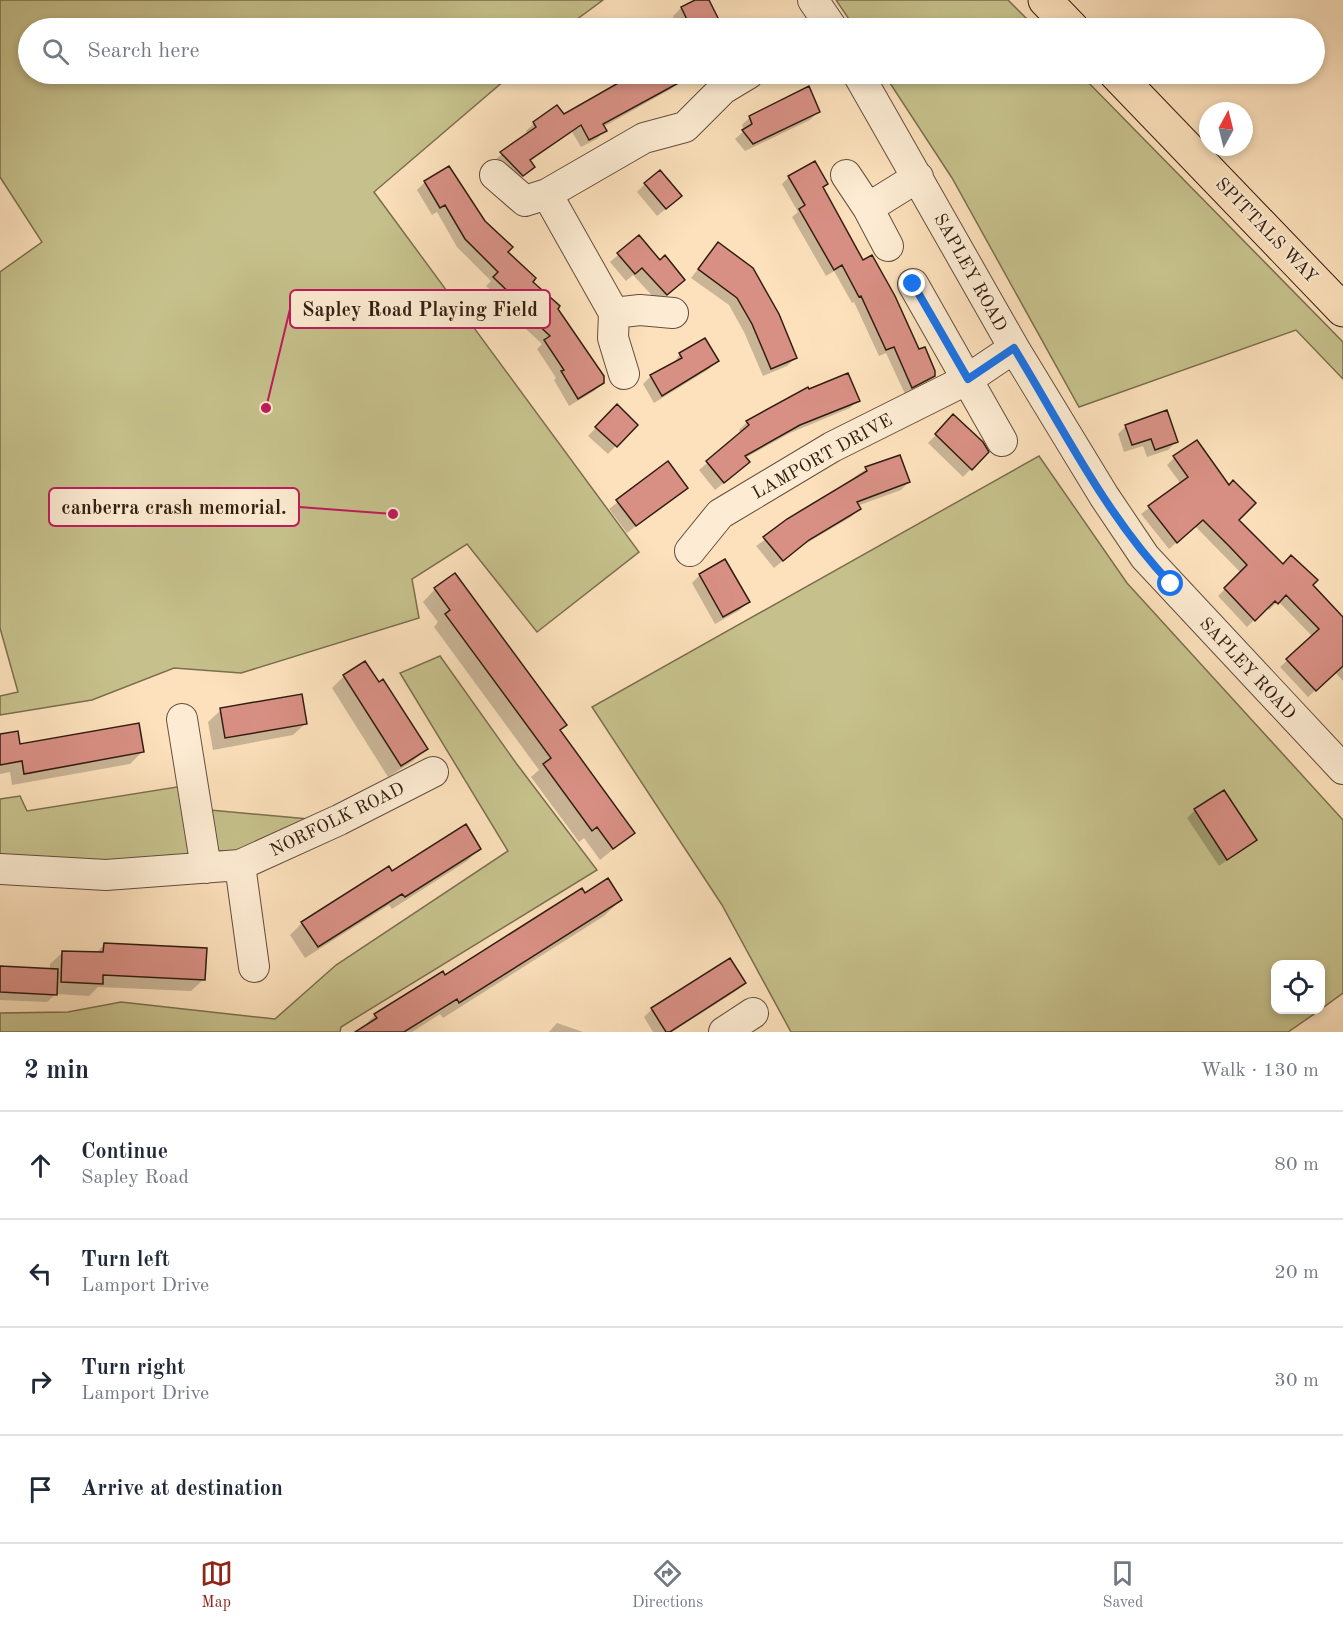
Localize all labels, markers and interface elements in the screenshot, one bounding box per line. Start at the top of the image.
search box [18,18,1325,84]
icon: search [39,35,72,68]
text: Search here [87,40,200,62]
north arrow [1199,102,1253,156]
street label: SPITTALS WAY [1212,175,1321,287]
street label: SAPLEY ROAD [930,211,1010,334]
route end [899,270,925,296]
callout: Sapley Road Playing Field [290,290,550,328]
text: Sapley Road Playing Field [302,301,538,321]
street label: LAMPORT DRIVE [750,411,895,503]
callout: canberra crash memorial. [49,488,299,526]
text: canberra crash memorial. [61,499,287,519]
route start [1157,570,1183,596]
street label: SAPLEY ROAD [1196,614,1299,723]
street label: NORFOLK ROAD [267,780,407,860]
map controls [1271,960,1325,1014]
button: locate [1271,960,1325,1014]
text: 2 min [24,1058,89,1084]
text: Walk · 130 m [1200,1061,1319,1081]
text: Continue [81,1141,168,1163]
icon: ahead [24,1149,57,1182]
text: 80 m [1274,1155,1319,1175]
text: Sapley Road [81,1168,189,1188]
text: Turn left [81,1249,170,1271]
icon: left [24,1257,57,1290]
text: 20 m [1274,1263,1319,1283]
text: Lamport Drive [81,1276,209,1296]
text: Turn right [81,1357,185,1379]
icon: right [24,1365,57,1398]
text: 30 m [1274,1371,1319,1391]
text: Lamport Drive [81,1384,209,1404]
icon: arrive [24,1473,57,1506]
text: Arrive at destination [81,1478,283,1500]
tab: Map [200,1557,233,1613]
tab: Directions [632,1557,703,1613]
tab: Saved [1103,1557,1143,1613]

